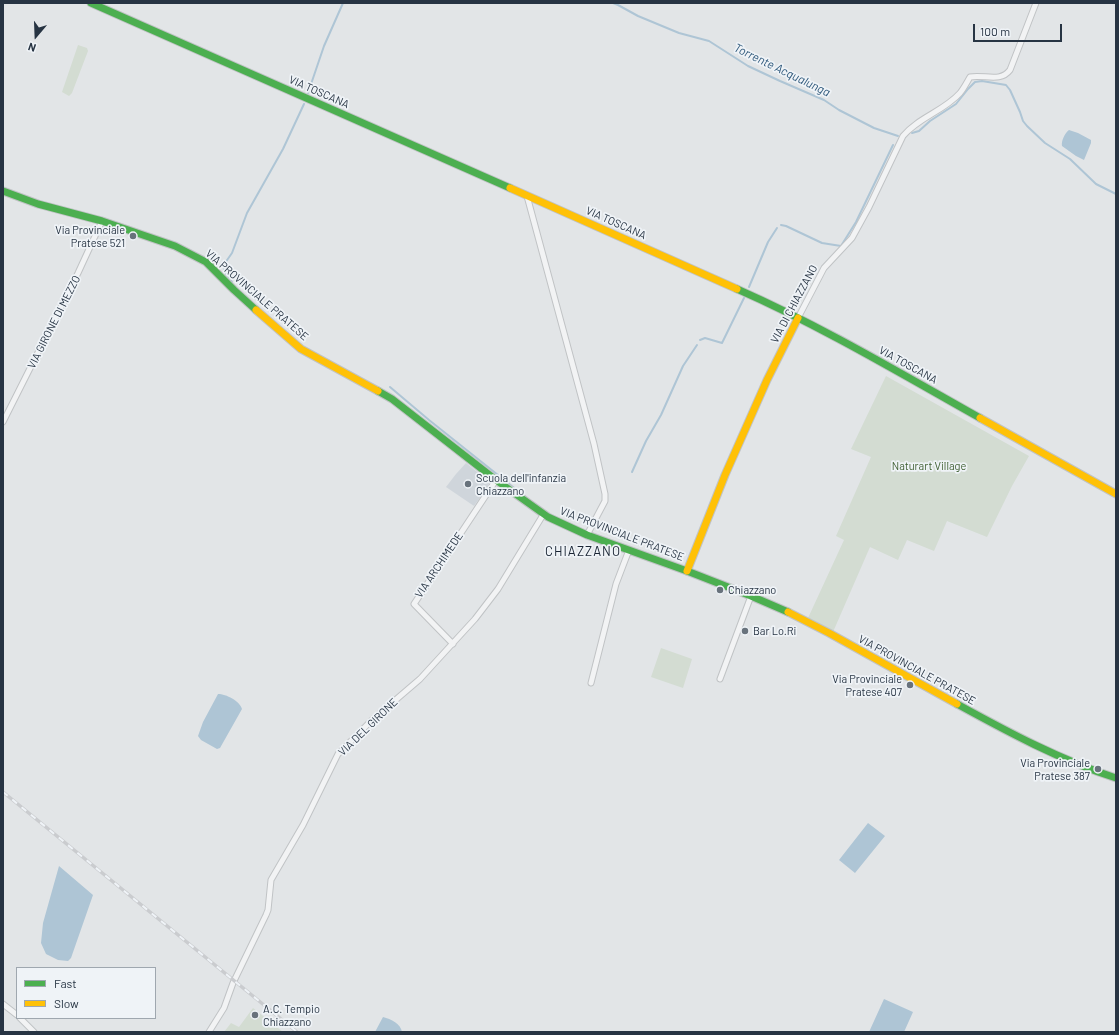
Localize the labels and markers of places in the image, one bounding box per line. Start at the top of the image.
place label: Via Provinciale Pratese 521 [55,223,125,249]
marker: Via Provinciale Pratese 521 [128,231,138,241]
place label: Scuola dell'infanzia Chiazzano [476,471,566,497]
marker: Scuola dell'infanzia Chiazzano [463,479,473,489]
place label: Chiazzano [728,583,776,597]
marker: Chiazzano [715,585,725,595]
place label: Bar Lo.Ri [753,624,796,638]
marker: Bar Lo.Ri [740,626,750,636]
place label: Via Provinciale Pratese 407 [832,672,902,698]
marker: Via Provinciale Pratese 407 [905,680,915,690]
place label: Via Provinciale Pratese 387 [1020,756,1090,782]
marker: Via Provinciale Pratese 387 [1093,764,1103,774]
place label: A.C. Tempio Chiazzano [263,1002,320,1028]
marker: A.C. Tempio Chiazzano [250,1010,260,1020]

